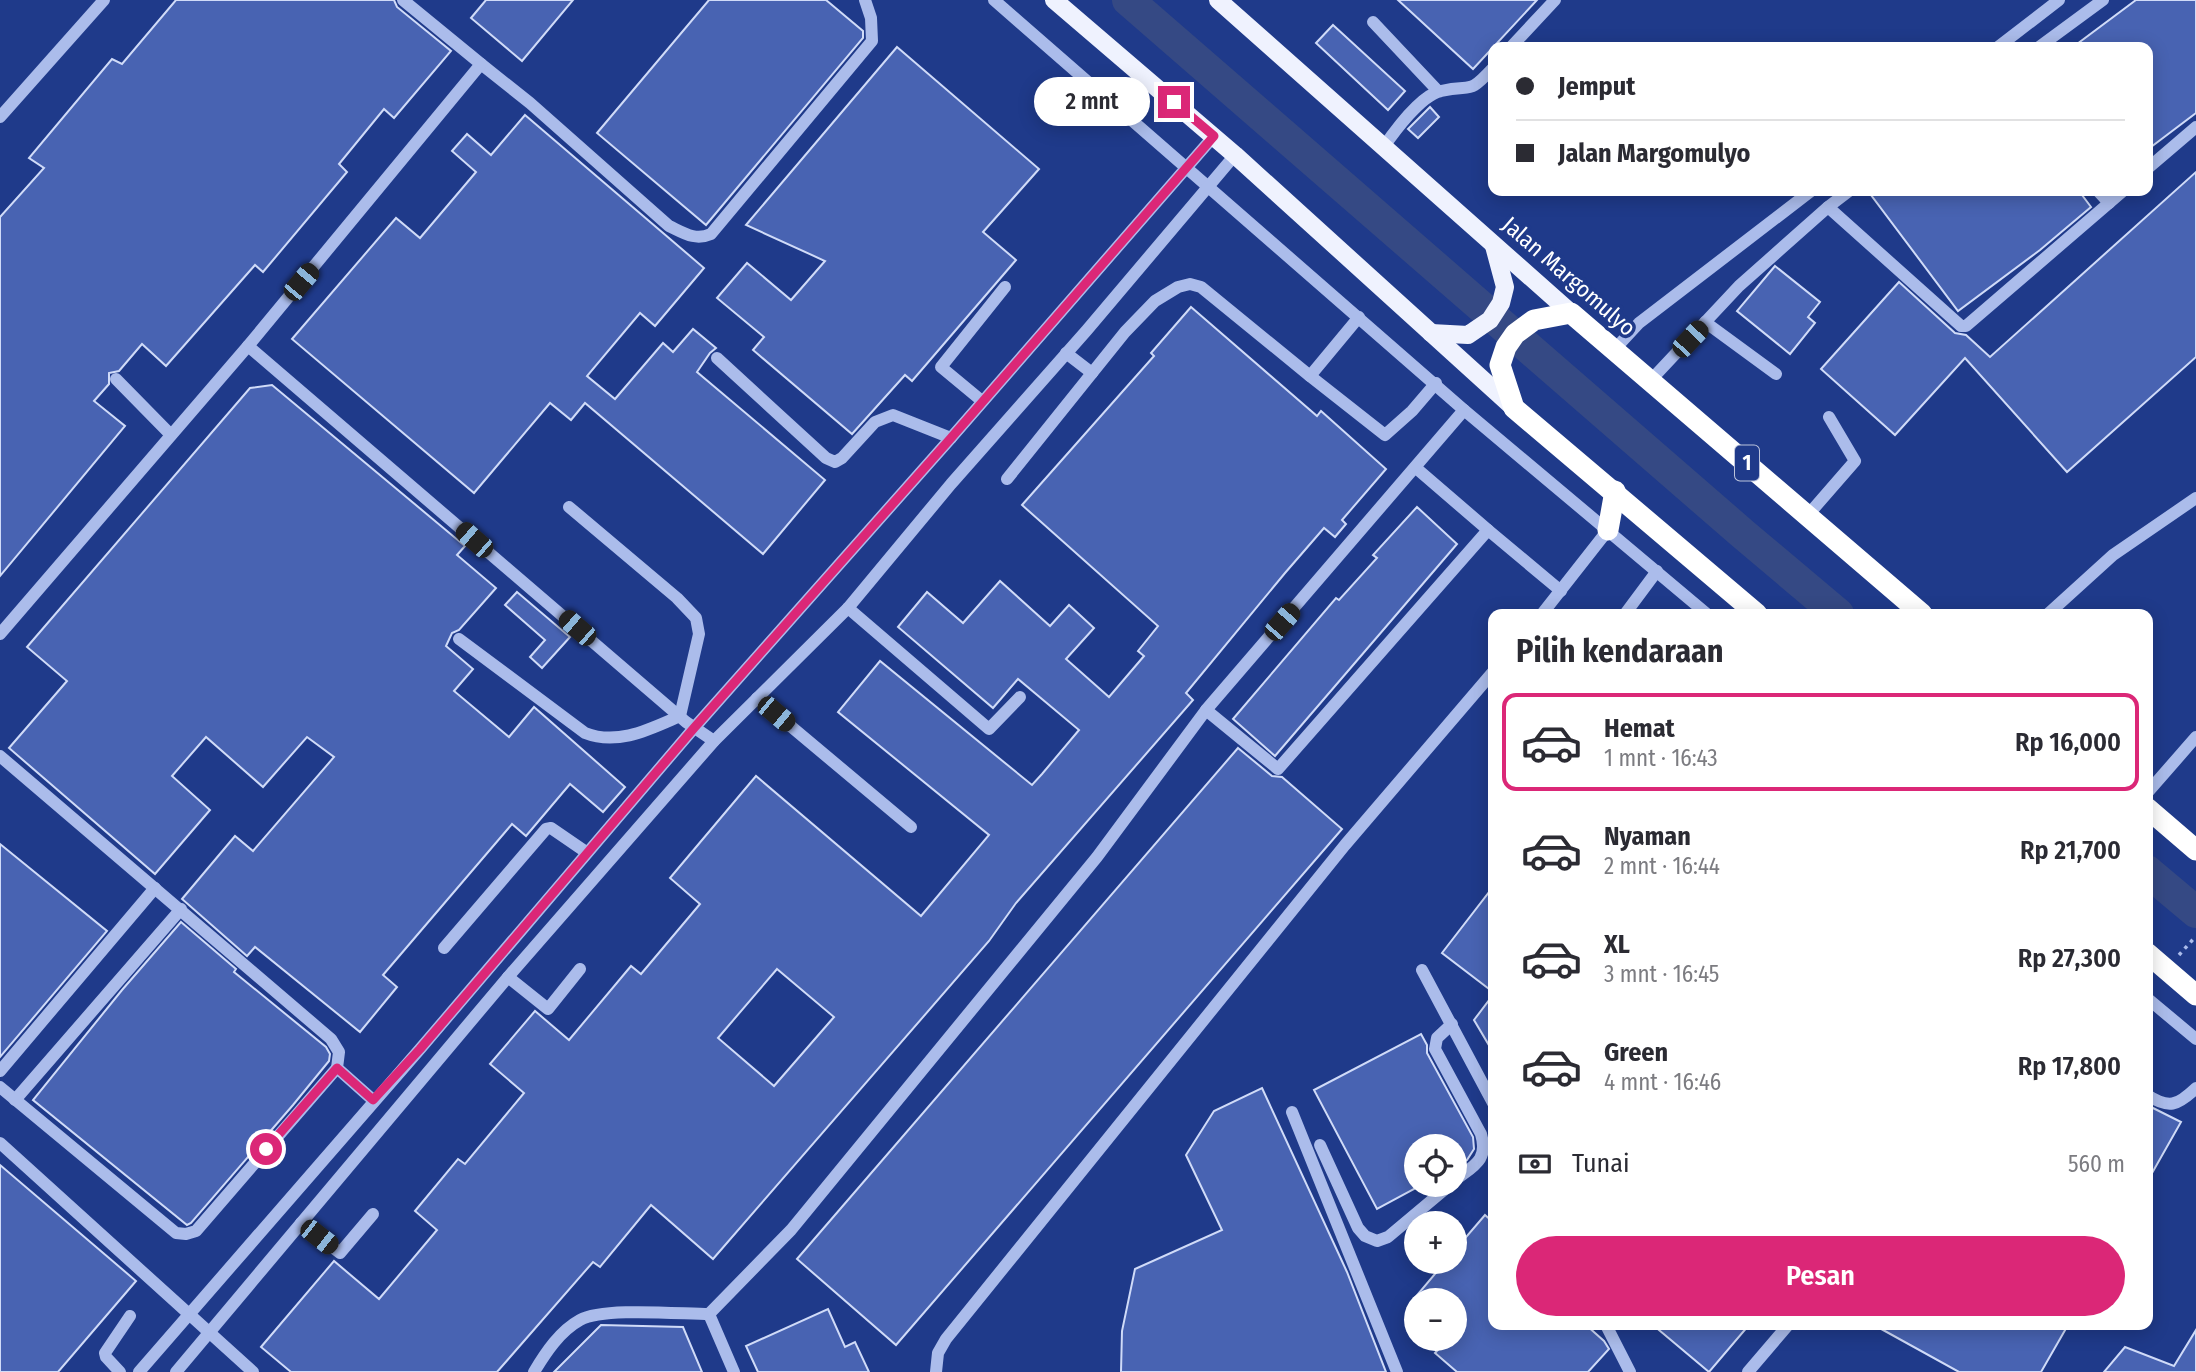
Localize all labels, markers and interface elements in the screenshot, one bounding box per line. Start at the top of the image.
text: Jemput [1558,71,1635,102]
callout: 2 mnt [1034,78,1150,126]
route end [1158,86,1190,118]
text: 2 mnt [1065,87,1119,115]
text: Jalan Margomulyo [1558,138,1750,169]
street label: Jalan Margomulyo [1497,210,1641,342]
car [280,259,323,305]
car [1668,316,1713,362]
road number: 1 [1735,446,1759,480]
car [452,518,497,562]
car [1261,599,1304,645]
car [555,606,600,650]
text: Pilih kendaraan [1516,632,1724,670]
car [754,692,799,736]
icon: car [1520,711,1583,774]
text: Hemat [1604,713,1675,744]
text: Rp 16,000 [2015,727,2121,758]
text: 1 mnt · 16:43 [1604,744,1718,772]
icon: car [1520,819,1583,882]
text: Nyaman [1604,821,1691,852]
text: Rp 21,700 [2020,835,2121,866]
text: 2 mnt · 16:44 [1604,852,1720,880]
icon: car [1520,927,1583,990]
text: XL [1604,929,1630,960]
text: Rp 27,300 [2018,943,2121,974]
text: 3 mnt · 16:45 [1604,960,1719,988]
icon: car [1520,1035,1583,1098]
text: Green [1604,1037,1668,1068]
text: Rp 17,800 [2018,1051,2121,1082]
text: 4 mnt · 16:46 [1604,1068,1721,1096]
route start [250,1133,282,1165]
map controls [1404,1134,1467,1351]
button: locate [1404,1134,1467,1197]
icon: cash [1516,1145,1554,1183]
text: Tunai [1572,1148,1630,1179]
text: 560 m [2068,1150,2125,1178]
button: + [1404,1211,1467,1274]
car [296,1216,343,1258]
button: Pesan [1516,1236,2125,1316]
button: − [1404,1288,1467,1351]

